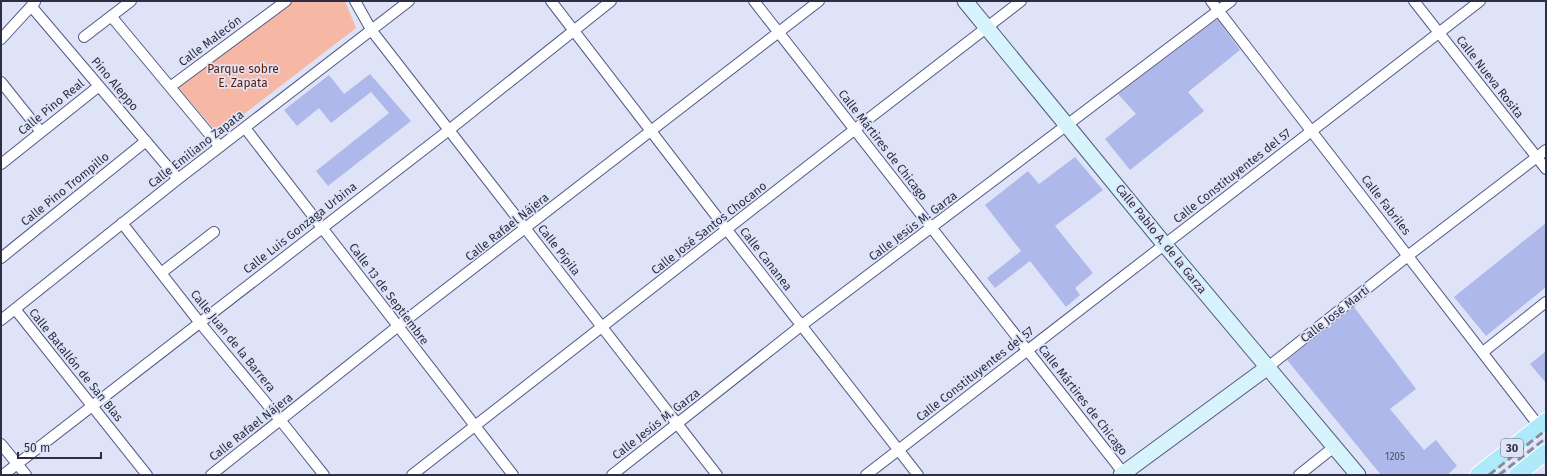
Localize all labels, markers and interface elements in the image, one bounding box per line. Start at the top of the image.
street label: Calle Malecón [176,13,244,69]
street label: Calle Nueva Rosita [1453,33,1527,121]
street label: Pino Aleppo [89,54,141,114]
park label: Parque sobre E. Zapata [207,62,279,90]
street label: Calle Pino Real [15,76,87,138]
street label: Calle Mártires de Chicago [835,87,931,203]
street label: Calle Emiliano Zapata [145,107,247,191]
street label: Calle Constituyentes del 57 [1170,126,1294,226]
street label: Calle Pino Trompillo [18,149,112,229]
street label: Calle Fabriles [1358,172,1414,238]
street label: Calle Luis Gonzaga Urbina [240,179,360,277]
street label: Calle José Santos Chocano [649,179,769,277]
street label: Calle Pablo A. de la Garza [1113,182,1209,296]
street label: Calle Jesús M. Garza [866,188,960,264]
street label: Calle Rafael Nájera [462,190,552,264]
street label: Calle Pípila [535,222,583,278]
street label: Calle Cananea [737,225,795,293]
street label: Calle 13 de Septiembre [346,240,432,348]
street label: Calle José Martí [1298,282,1373,345]
street label: Calle Juan de la Barrera [188,287,278,395]
street label: Calle Batallón de San Blas [26,306,126,425]
street label: Calle Constituyentes del 57 [913,324,1037,424]
street label: Calle Mártires de Chicago [1035,342,1131,458]
street label: Calle Jesús M. Garza [610,386,702,462]
street label: Calle Rafael Nájera [206,390,296,464]
scale bar [18,434,101,460]
road number: 30 [1501,439,1523,457]
text: 50 m [24,441,50,455]
house number: 1205 [1385,451,1405,463]

